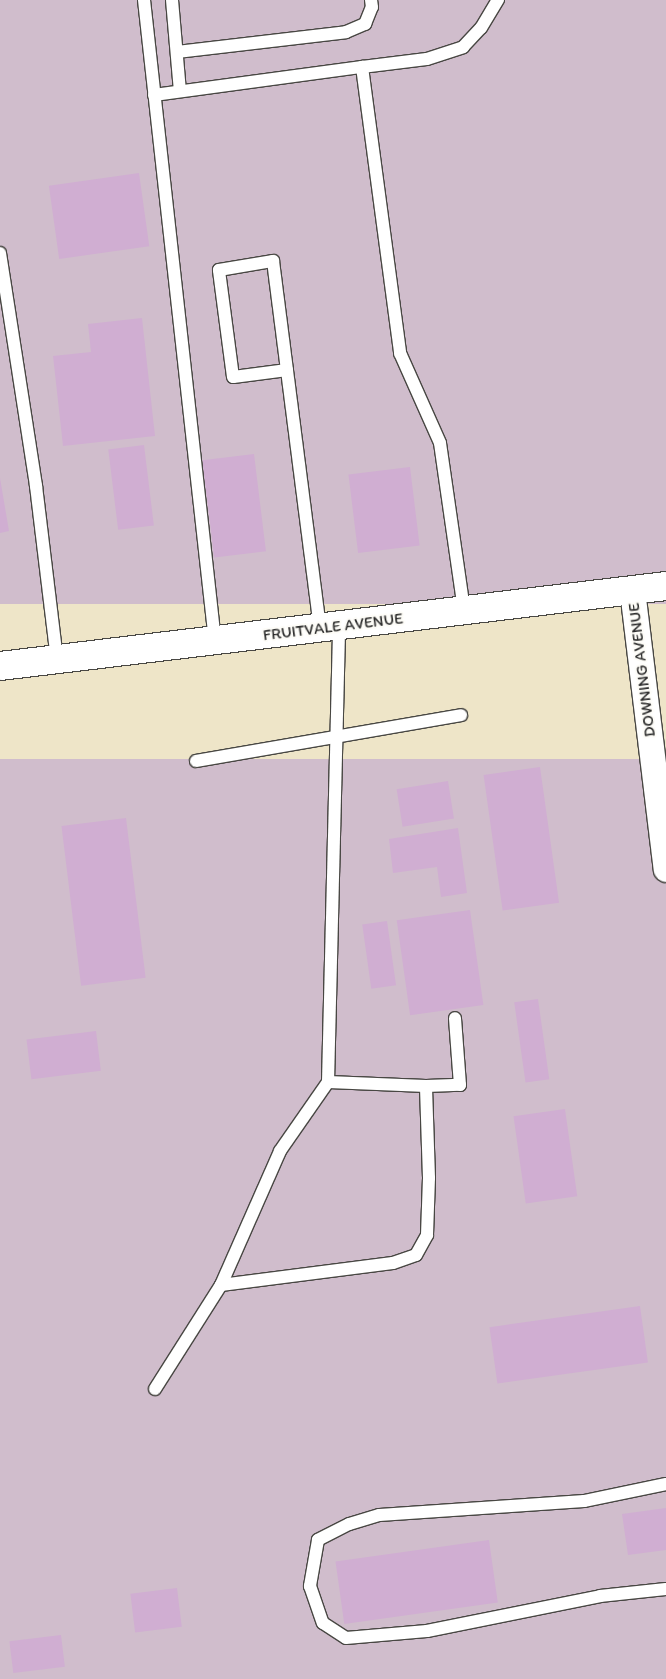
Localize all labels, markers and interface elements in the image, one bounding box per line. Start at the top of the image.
street label: DOWNING AVENUE [624,602,660,738]
street label: FRUITVALE AVENUE [262,609,404,645]

